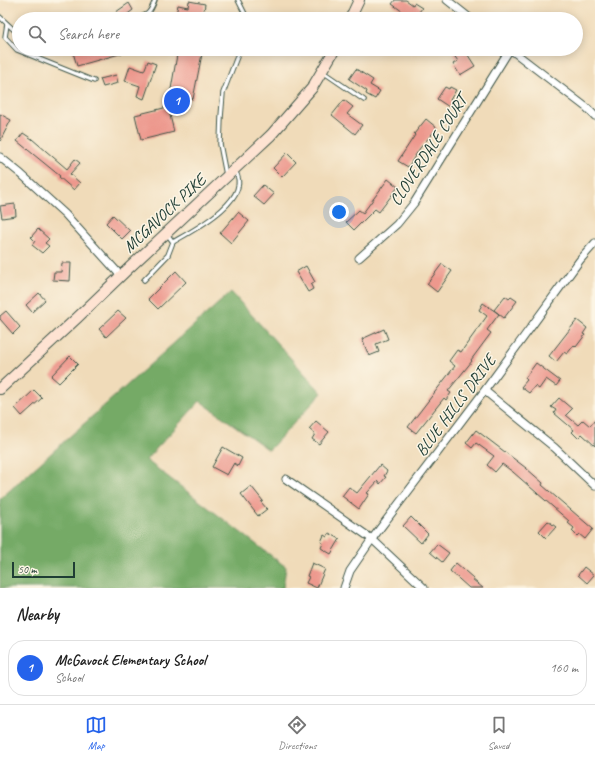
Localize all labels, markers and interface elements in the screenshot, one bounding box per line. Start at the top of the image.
search box [12,12,583,56]
icon: search [26,23,48,45]
text: Search here [58,25,119,44]
pin: 1 [164,86,190,116]
street label: CLOVERDALE COURT [385,87,474,210]
street label: MCGAVOCK PIKE [118,168,212,257]
your location [329,202,349,222]
street label: BLUE HILLS DRIVE [410,348,502,460]
scale bar [12,560,75,579]
text: 50 m [18,562,37,576]
text: Nearby [16,604,59,625]
text: McGavock Elementary School [55,651,206,670]
text: 1 [27,660,33,676]
text: 160 m [550,660,578,676]
text: School [55,670,83,686]
tab: Map [85,714,107,752]
tab: Directions [278,714,317,752]
tab: Saved [488,714,510,752]

